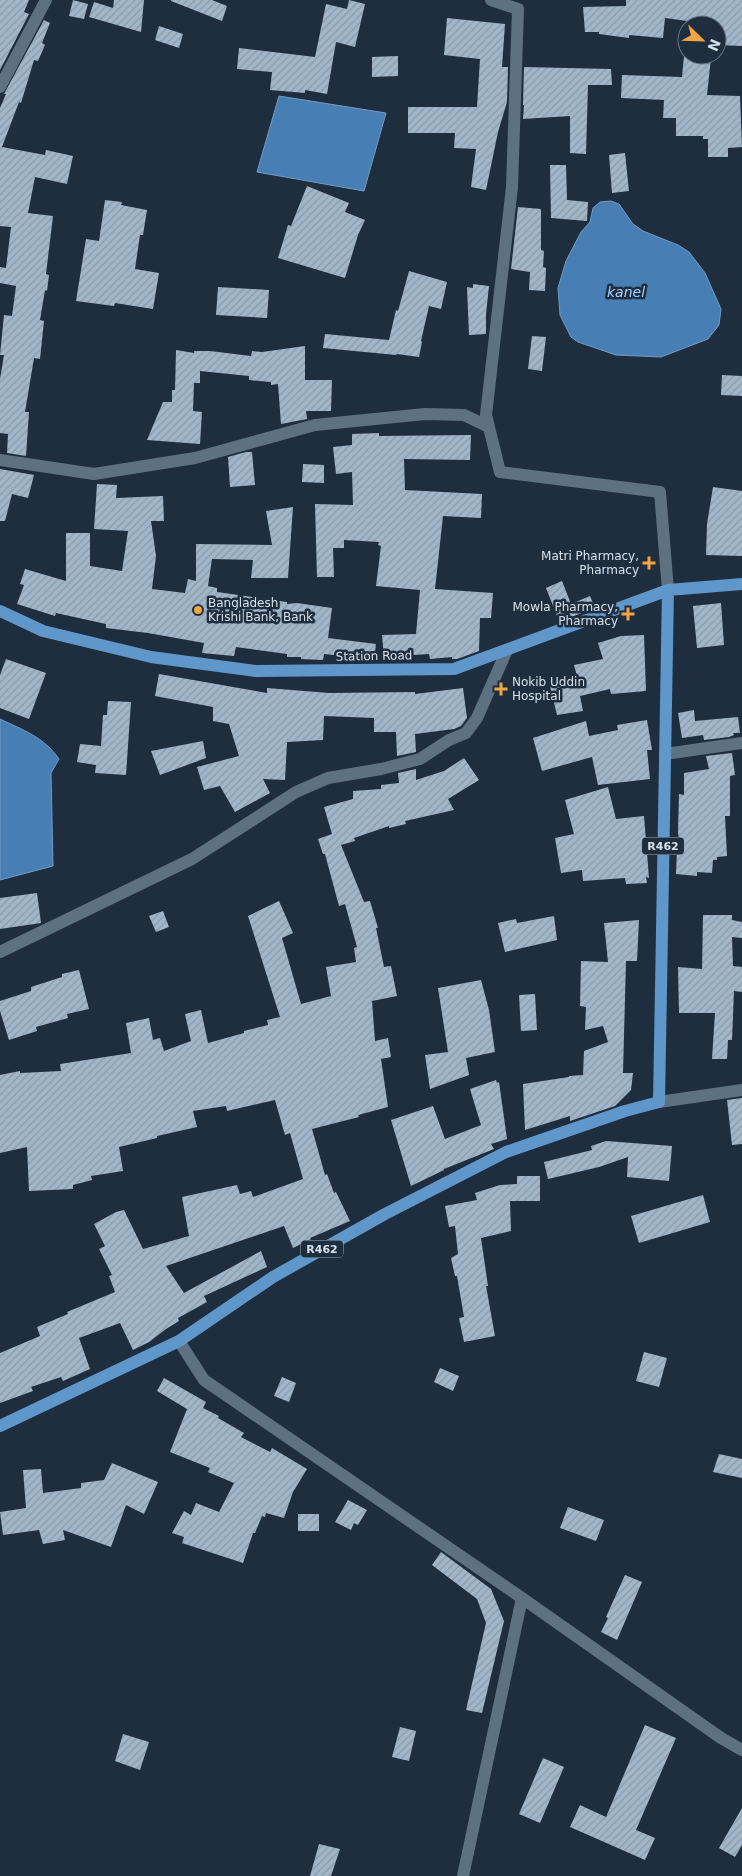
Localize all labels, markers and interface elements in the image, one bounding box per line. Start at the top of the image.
north arrow [677,15,727,65]
text: N [704,37,724,54]
water label: kanel [607,284,645,300]
place label: Matri Pharmacy, Pharmacy [541,549,639,577]
marker: Matri Pharmacy, Pharmacy [643,557,655,569]
place label: Bangladesh Krishi Bank, Bank [208,596,313,624]
place label: Mowla Pharmacy, Pharmacy [513,600,618,628]
marker: Bangladesh Krishi Bank, Bank [192,604,204,616]
marker: Mowla Pharmacy, Pharmacy [622,608,634,620]
street label: Station Road [336,648,412,664]
place label: Nokib Uddin Hospital [512,675,585,703]
marker: Nokib Uddin Hospital [494,682,508,696]
road number: R462 [642,838,684,854]
road number: R462 [301,1240,343,1258]

